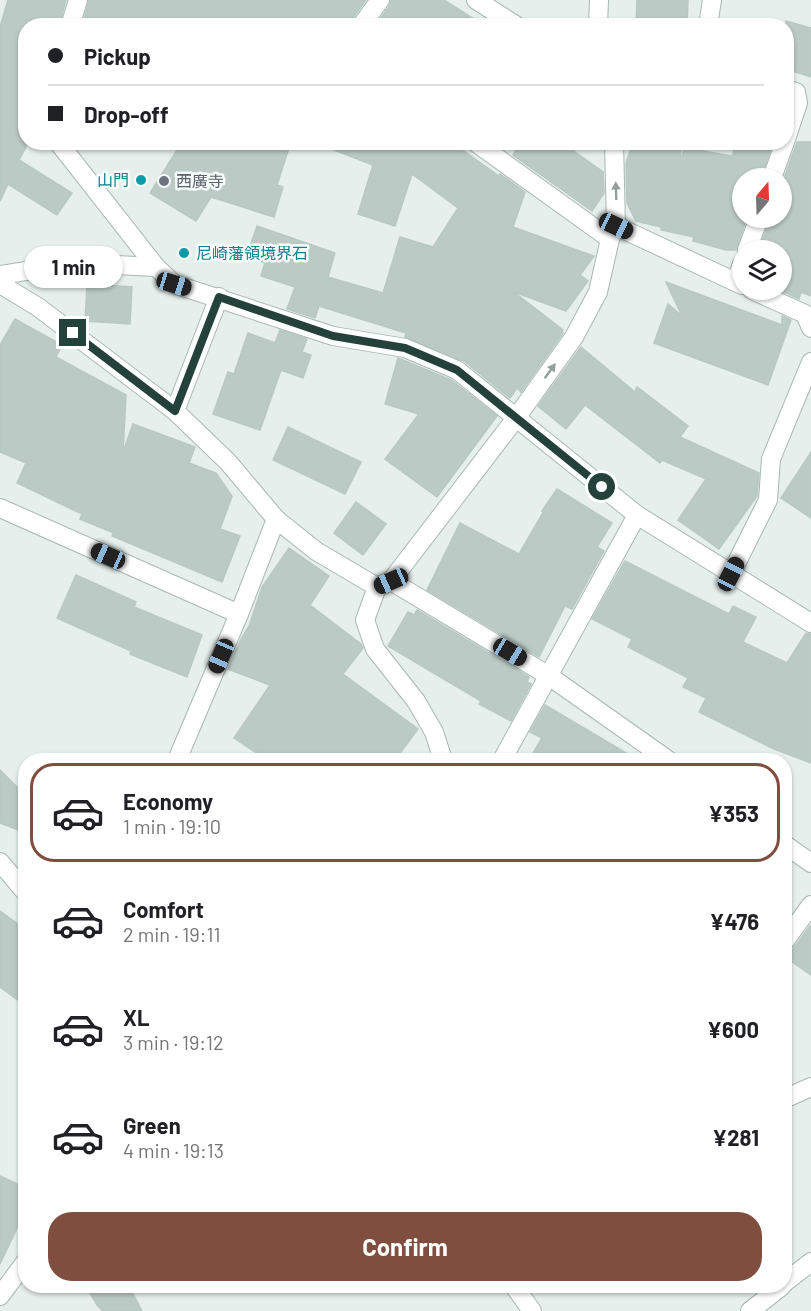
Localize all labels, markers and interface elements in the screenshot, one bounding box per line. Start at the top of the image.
text: Pickup [84,43,151,69]
text: Drop-off [84,101,168,127]
north arrow [732,168,792,228]
map controls [732,168,792,300]
place label: 山門 [97,170,129,189]
place label: 西廣寺 [176,171,224,190]
marker: 山門 [134,173,148,187]
marker: 西廣寺 [157,174,171,188]
one-way arrow [611,182,620,201]
car [596,210,636,242]
button: layers [732,240,792,300]
place label: 尼崎藩領境界石 [196,243,308,262]
callout: 1 min [23,246,122,288]
marker: 尼崎藩領境界石 [177,246,191,260]
text: 1 min [52,255,95,279]
car [154,270,194,298]
route end [59,319,86,346]
one-way arrow [544,363,556,379]
route start [588,473,615,500]
car [88,540,128,572]
car [715,554,747,594]
car [371,565,411,597]
car [490,635,530,669]
car [206,636,236,676]
icon: car [51,786,105,840]
text: Economy [123,788,213,814]
text: ¥353 [708,800,759,826]
text: 1 min · 19:10 [123,814,221,838]
icon: car [51,894,105,948]
text: Comfort [123,896,204,922]
text: ¥476 [709,908,759,934]
text: 2 min · 19:11 [123,922,221,946]
icon: car [51,1002,105,1056]
text: XL [123,1004,149,1030]
text: ¥600 [707,1016,759,1042]
text: 3 min · 19:12 [123,1030,224,1054]
icon: car [51,1110,105,1164]
text: Green [123,1112,181,1138]
text: ¥281 [712,1124,759,1150]
text: 4 min · 19:13 [123,1138,224,1162]
button: Confirm [48,1212,762,1281]

